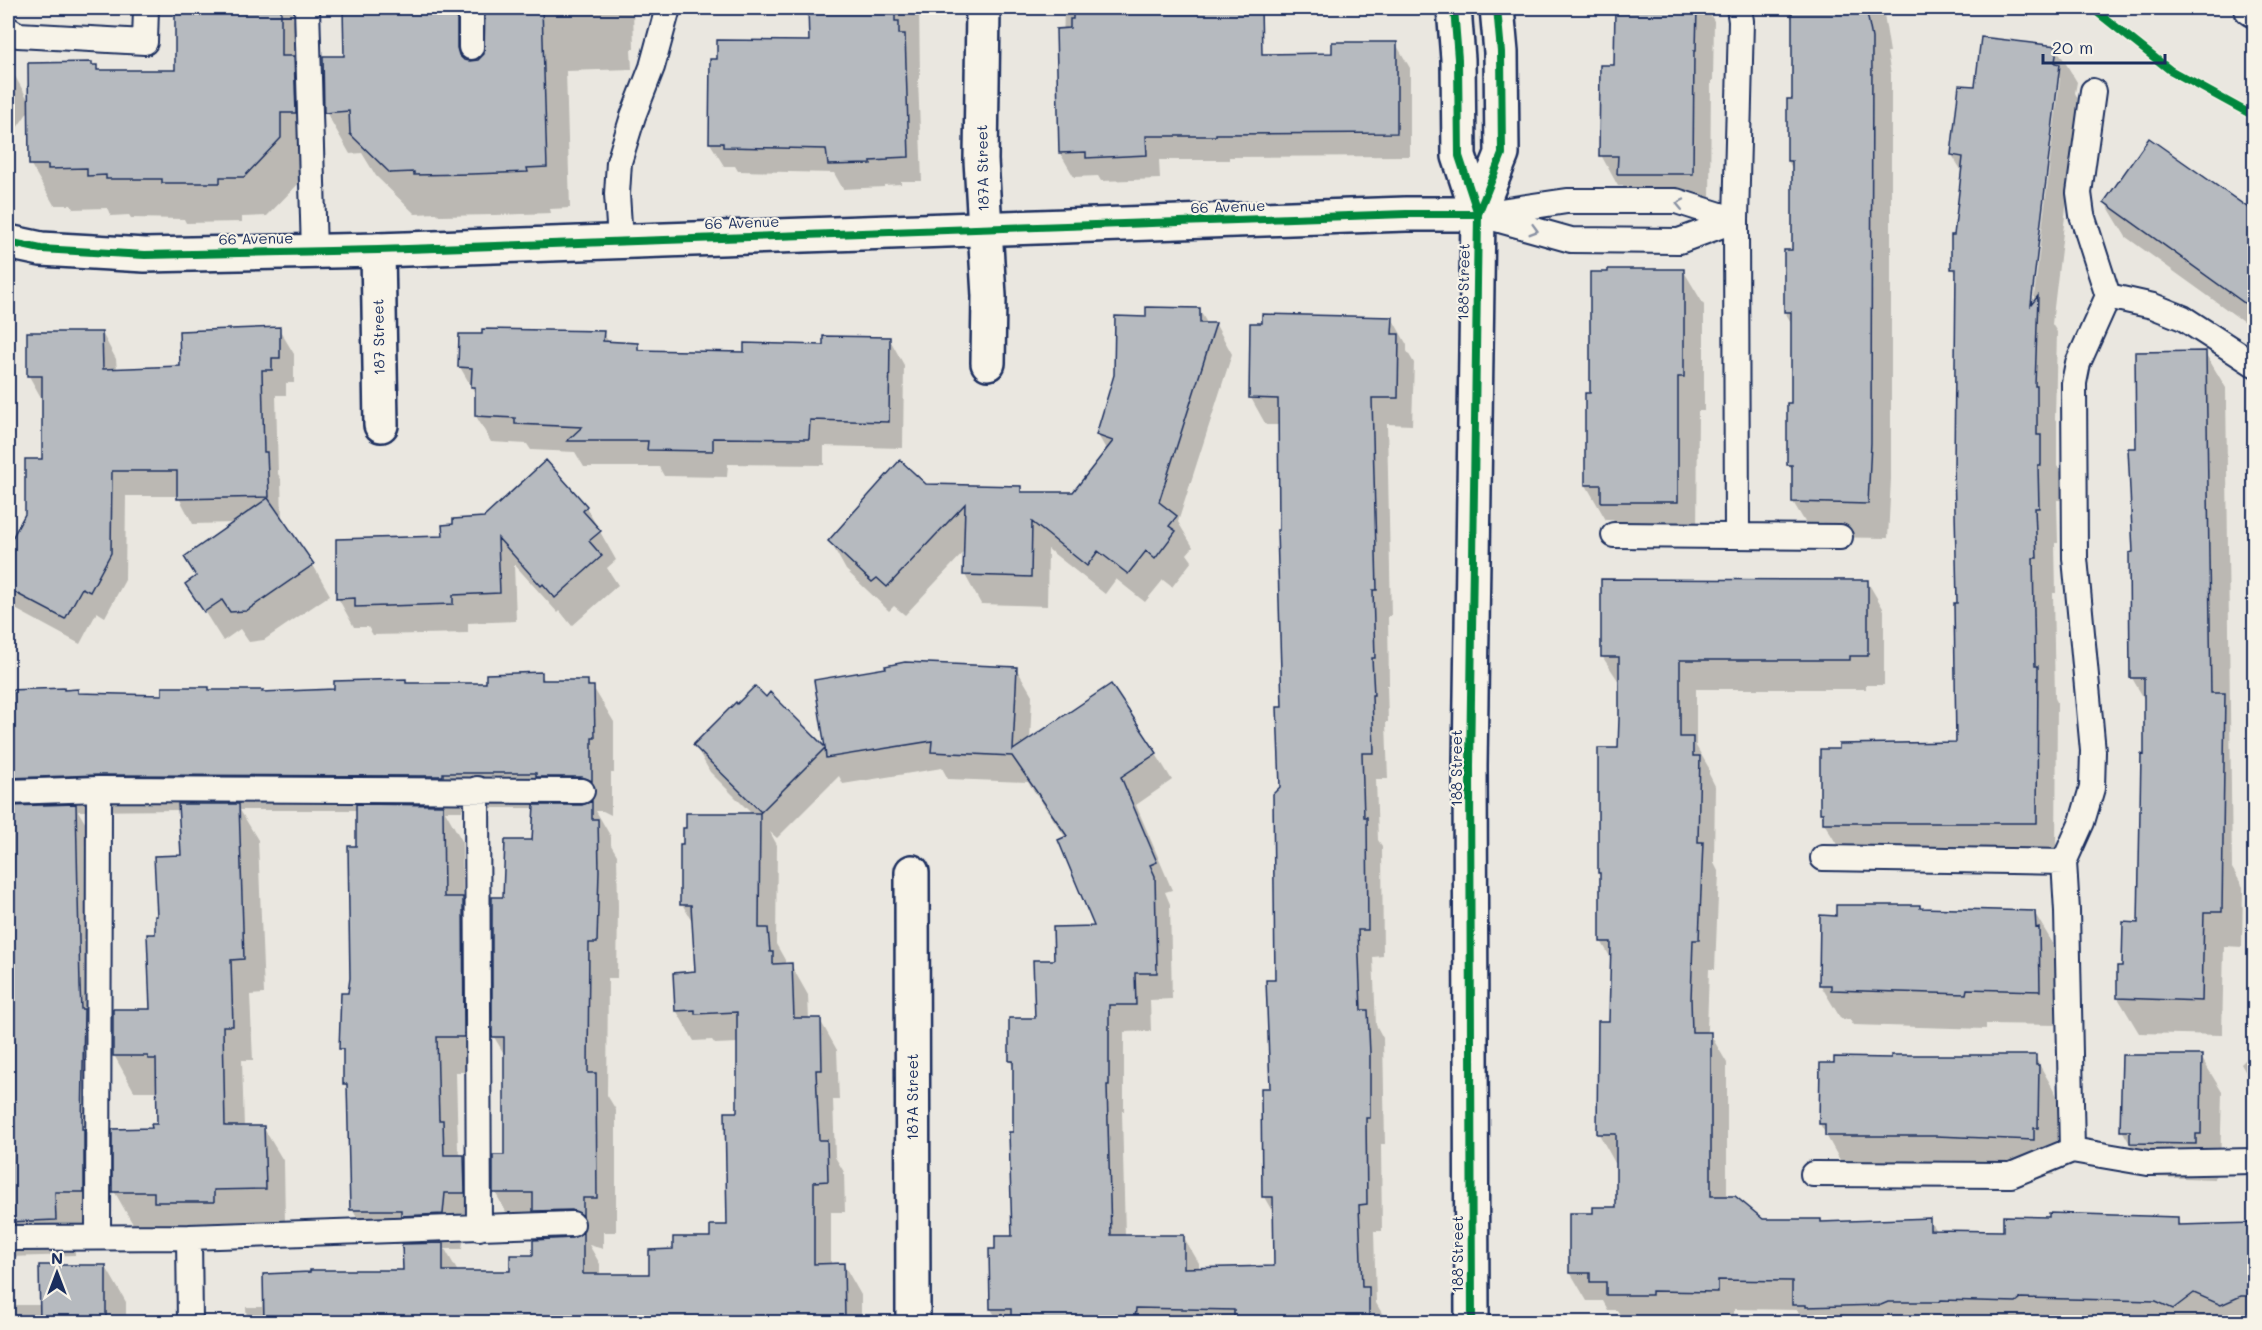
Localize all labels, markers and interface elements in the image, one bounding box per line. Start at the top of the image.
scale bar [2043,27,2164,65]
text: 20 m [2052,35,2093,59]
street label: 187A Street [971,124,993,212]
street label: 66 Avenue [1190,195,1266,217]
one-way arrow [1675,198,1685,211]
street label: 66 Avenue [704,211,780,233]
one-way arrow [1528,223,1539,235]
street label: 66 Avenue [218,227,294,249]
street label: 188 Street [1452,243,1474,321]
street label: 187 Street [367,299,389,376]
street label: 188 Street [1446,729,1466,807]
street label: 187A Street [902,1053,922,1141]
street label: 188 Street [1447,1215,1467,1293]
north arrow [27,1243,87,1303]
text: N [51,1247,63,1268]

